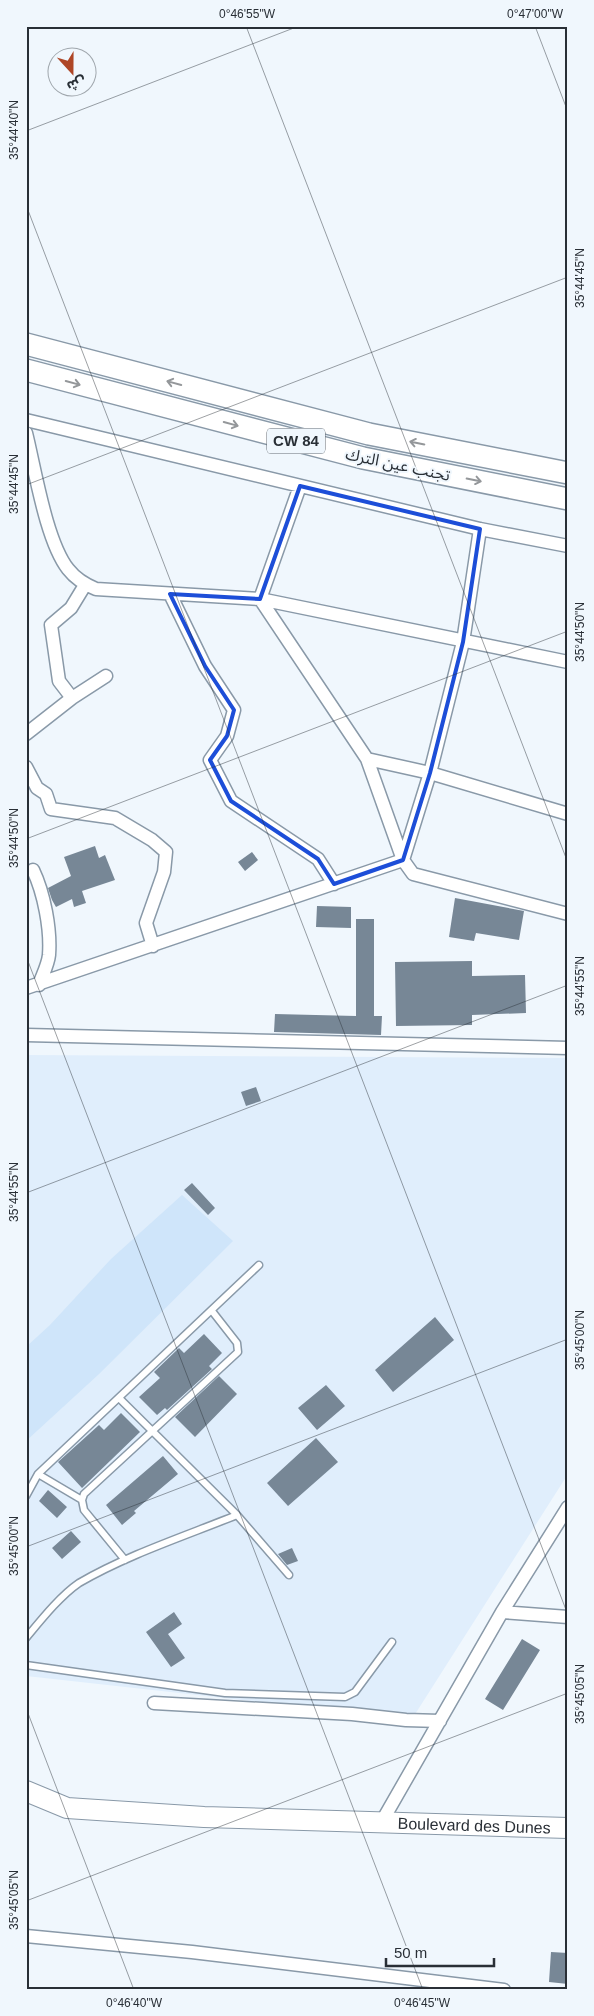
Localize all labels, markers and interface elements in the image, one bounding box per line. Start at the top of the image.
text: 0°46'55"W [219,7,276,21]
text: 0°47'00"W [507,7,564,21]
north arrow [48,48,98,98]
text: ش [65,73,88,95]
text: 35°44'40"N [7,100,21,160]
text: 35°44'45"N [573,248,587,308]
one-way arrow [65,378,81,388]
one-way arrow [167,378,183,387]
one-way arrow [222,419,238,429]
road number: CW 84 [267,428,325,454]
one-way arrow [409,438,425,447]
street label: تجنب عين الترك [344,445,452,485]
text: 35°44'45"N [7,454,21,514]
one-way arrow [466,476,482,486]
text: 35°44'50"N [573,602,587,662]
text: 35°44'50"N [7,808,21,868]
text: 35°44'55"N [573,956,587,1016]
text: 35°44'55"N [7,1162,21,1222]
text: 35°45'00"N [573,1310,587,1370]
text: 35°45'00"N [7,1516,21,1576]
text: 35°45'05"N [573,1664,587,1724]
street label: Boulevard des Dunes [397,1815,551,1836]
text: 35°45'05"N [7,1870,21,1930]
scale bar [386,1936,494,1968]
text: 50 m [394,1944,427,1961]
text: 0°46'40"W [106,1996,163,2010]
text: 0°46'45"W [394,1996,451,2010]

